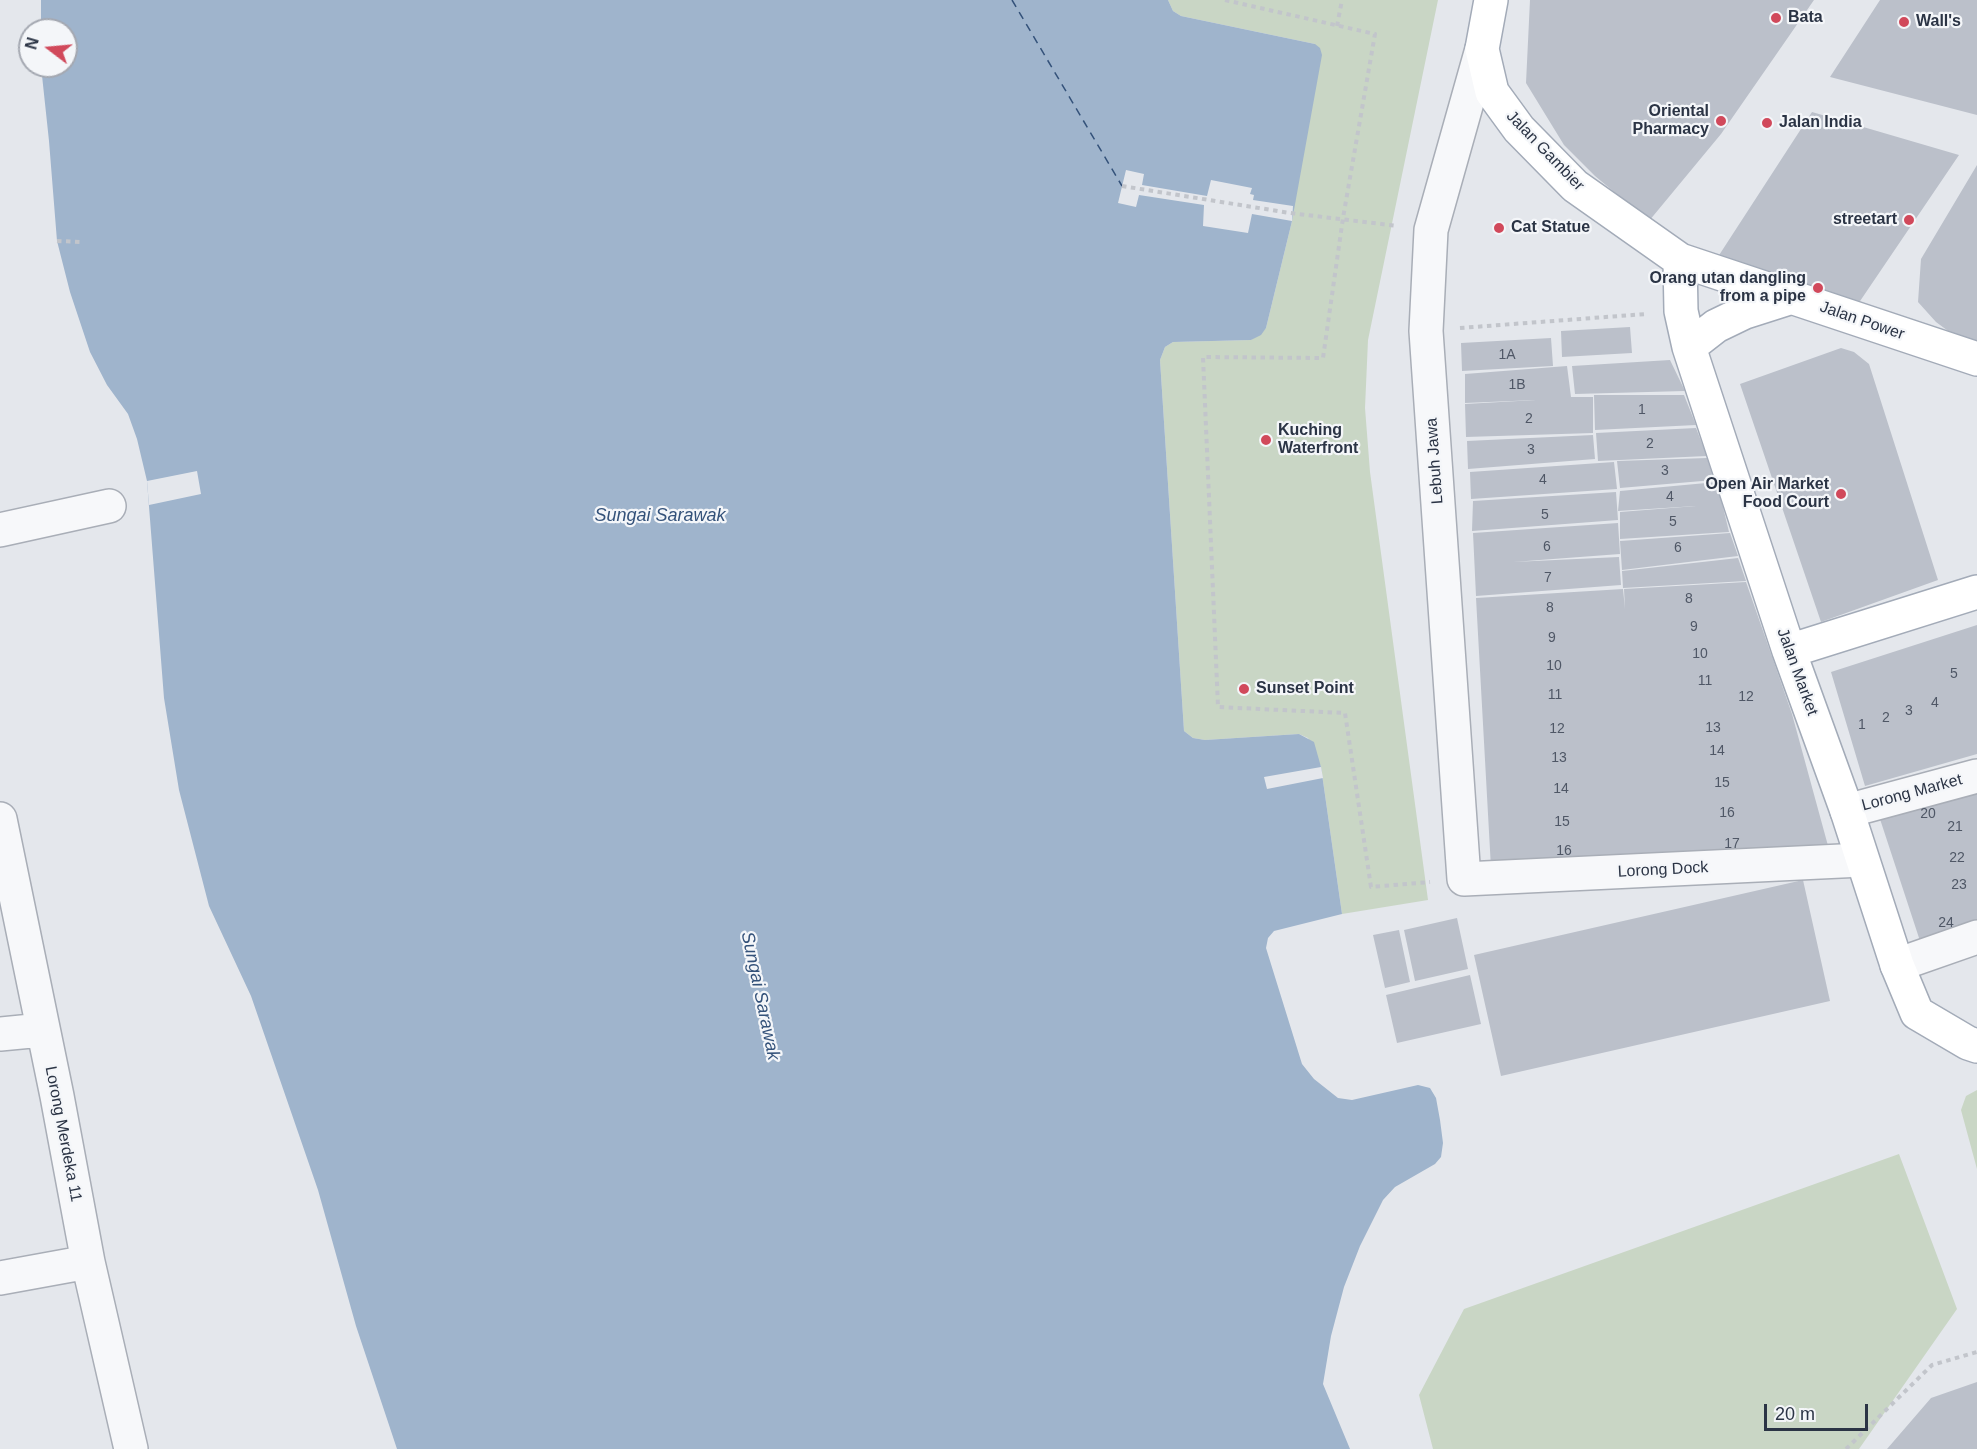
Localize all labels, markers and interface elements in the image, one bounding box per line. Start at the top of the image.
place label: Bata [1788,8,1823,28]
marker: Bata [1769,11,1783,25]
place label: Wall's [1916,12,1961,32]
marker: Wall's [1897,15,1911,29]
north arrow [18,18,78,78]
text: N [22,36,42,51]
place label: Oriental Pharmacy [1633,102,1709,140]
street label: Jalan Gambier [1502,107,1588,195]
place label: Jalan India [1779,113,1862,133]
marker: Oriental Pharmacy [1714,114,1728,128]
marker: Jalan India [1760,116,1774,130]
place label: streetart [1833,210,1897,230]
marker: streetart [1902,213,1916,227]
place label: Cat Statue [1511,218,1590,238]
marker: Cat Statue [1492,221,1506,235]
place label: Orang utan dangling from a pipe [1650,269,1806,307]
marker: Orang utan dangling from a pipe [1811,281,1825,295]
street label: Jalan Power [1817,298,1907,344]
house number: 1A [1498,347,1516,363]
house number: 1B [1508,377,1526,393]
house number: 1 [1638,402,1646,418]
house number: 2 [1525,411,1533,427]
street label: Lebuh Jawa [1422,417,1448,505]
place label: Kuching Waterfront [1278,421,1358,459]
marker: Kuching Waterfront [1259,433,1273,447]
house number: 2 [1646,436,1654,452]
house number: 3 [1527,442,1535,458]
house number: 3 [1661,463,1669,479]
house number: 4 [1539,472,1547,488]
place label: Open Air Market Food Court [1705,475,1829,513]
marker: Open Air Market Food Court [1834,487,1848,501]
house number: 4 [1666,489,1674,505]
water label: Sungai Sarawak [594,505,726,527]
house number: 5 [1541,507,1549,523]
house number: 5 [1669,514,1677,530]
house number: 6 [1543,539,1551,555]
house number: 6 [1674,540,1682,556]
house number: 7 [1544,570,1552,586]
house number: 8 [1685,591,1693,607]
house number: 8 [1546,600,1554,616]
house number: 9 [1690,619,1698,635]
street label: Jalan Market [1772,626,1822,718]
house number: 9 [1548,630,1556,646]
house number: 10 [1692,646,1708,662]
house number: 10 [1546,658,1562,674]
house number: 5 [1950,666,1958,682]
house number: 11 [1698,673,1712,689]
place label: Sunset Point [1256,679,1354,699]
marker: Sunset Point [1237,682,1251,696]
house number: 11 [1548,687,1562,703]
house number: 12 [1738,689,1754,705]
house number: 4 [1931,695,1939,711]
house number: 3 [1905,703,1913,719]
house number: 2 [1882,710,1890,726]
house number: 1 [1858,717,1866,733]
house number: 13 [1705,720,1721,736]
house number: 12 [1549,721,1565,737]
house number: 14 [1709,743,1725,759]
house number: 13 [1551,750,1567,766]
street label: Lorong Market [1860,770,1964,816]
house number: 15 [1714,775,1730,791]
house number: 14 [1553,781,1569,797]
house number: 16 [1719,805,1735,821]
house number: 20 [1920,806,1936,822]
house number: 15 [1554,814,1570,830]
house number: 21 [1947,819,1963,835]
house number: 17 [1724,836,1740,852]
house number: 16 [1556,843,1572,859]
house number: 22 [1949,850,1965,866]
street label: Lorong Dock [1617,858,1709,882]
house number: 23 [1951,877,1967,893]
house number: 24 [1938,915,1954,931]
water label: Sungai Sarawak [736,930,784,1062]
street label: Lorong Merdeka 11 [40,1065,86,1203]
scale bar [1767,1392,1870,1430]
text: 20 m [1775,1404,1815,1424]

